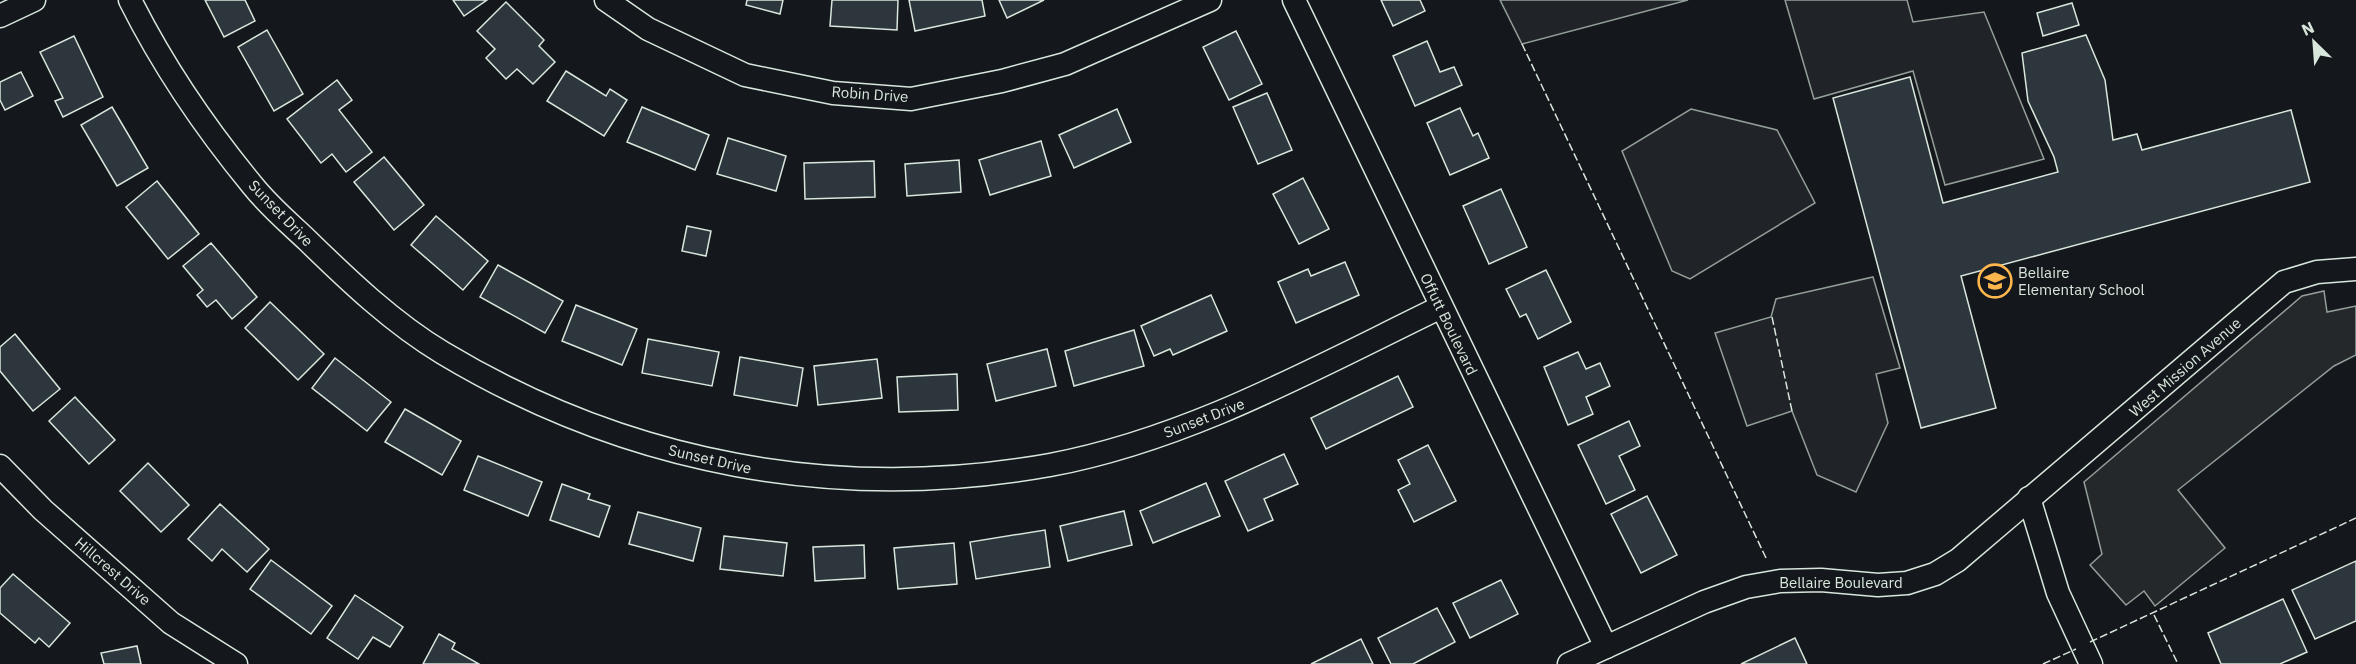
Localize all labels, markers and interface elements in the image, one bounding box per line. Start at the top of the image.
north arrow [2284,12,2344,72]
text: N [2298,17,2317,40]
street label: Robin Drive [831,82,909,106]
street label: Sunset Drive [245,176,317,250]
school or university icon: Bellaire Elementary School [1977,263,2013,299]
place label: Bellaire Elementary School [2018,263,2145,299]
street label: Offutt Boulevard [1416,270,1482,378]
street label: West Mission Avenue [2125,313,2245,421]
street label: Sunset Drive [1161,394,1247,442]
street label: Sunset Drive [666,440,754,478]
street label: Hillcrest Drive [71,533,155,609]
street label: Bellaire Boulevard [1779,573,1903,592]

